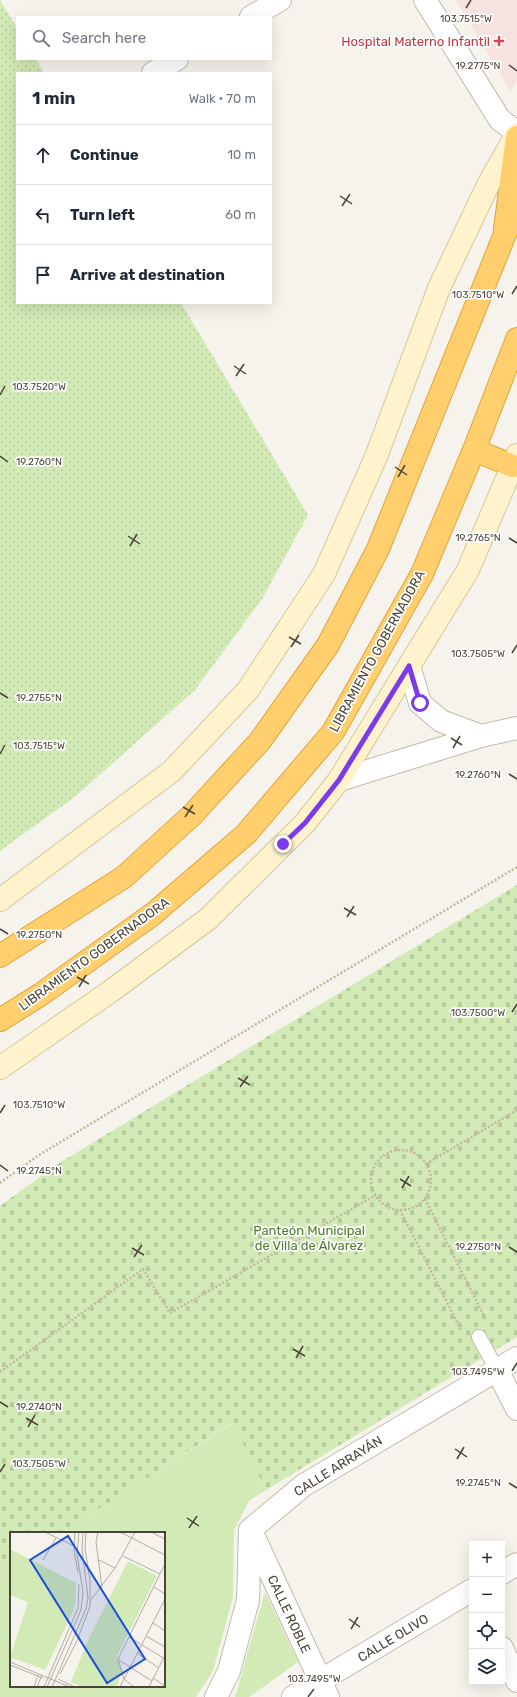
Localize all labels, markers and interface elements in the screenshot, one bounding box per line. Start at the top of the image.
text: 103.7515°W [440,13,492,25]
search box [16,16,272,60]
icon: search [30,27,52,49]
text: Search here [62,29,146,47]
place label: Hospital Materno Infantil [341,34,490,49]
marker: Hospital Materno Infantil [493,35,505,47]
text: 19.2775°N [456,60,501,72]
text: 1 min [32,88,75,108]
text: Walk · 70 m [189,91,256,106]
icon: ahead [32,144,54,166]
text: Continue [70,146,139,164]
text: 10 m [227,147,256,162]
icon: left [32,204,54,226]
text: Turn left [70,206,135,224]
text: 60 m [225,207,256,222]
icon: arrive [32,264,54,286]
text: Arrive at destination [70,266,225,284]
text: 103.7510°W [452,289,504,301]
text: 103.7520°W [12,381,66,393]
text: 19.2760°N [16,456,62,468]
text: 19.2765°N [455,532,501,544]
street label: LIBRAMIENTO GOBERNADORA [326,567,428,734]
text: 103.7505°W [451,648,505,660]
text: 19.2755°N [16,692,62,704]
route start [411,694,429,712]
text: 103.7515°W [13,740,65,752]
text: 19.2760°N [455,769,501,781]
route end [274,835,292,853]
street label: LIBRAMIENTO GOBERNADORA [16,894,172,1014]
text: 19.2750°N [16,929,62,941]
text: 103.7500°W [451,1007,505,1019]
text: 103.7510°W [13,1099,65,1111]
text: 19.2745°N [16,1165,62,1177]
park label: Panteón Municipal de Villa de Álvarez [253,1223,365,1253]
text: 19.2750°N [455,1241,501,1253]
text: 103.7495°W [451,1366,505,1378]
text: 19.2740°N [16,1401,62,1413]
street label: CALLE ARRAYÁN [291,1433,385,1499]
text: 103.7505°W [12,1458,66,1470]
text: 19.2745°N [455,1477,501,1489]
inset map [10,1532,165,1687]
map controls [469,1541,505,1685]
button: + [469,1541,505,1577]
street label: CALLE ROBLE [264,1573,314,1655]
button: − [469,1577,505,1613]
street label: CALLE OLIVO [355,1611,431,1665]
button: locate [469,1613,505,1649]
button: layers [469,1649,505,1685]
text: 103.7495°W [287,1673,341,1685]

